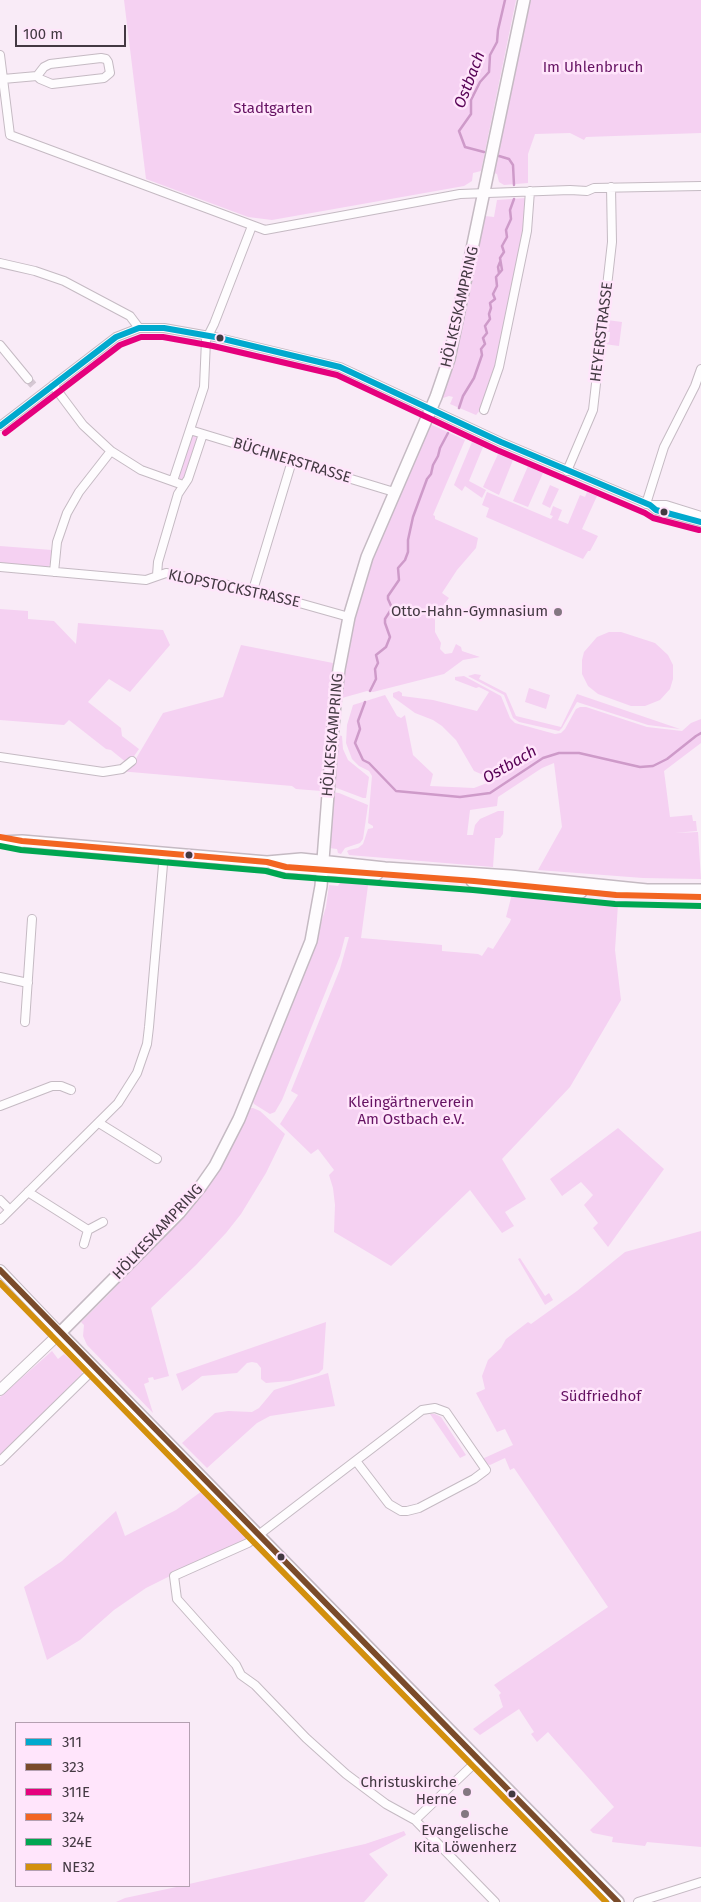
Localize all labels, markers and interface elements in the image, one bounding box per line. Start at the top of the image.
scale bar [18,15,129,47]
text: 100 m [23,25,63,43]
water label: Ostbach [450,49,490,111]
park label: Im Uhlenbruch [543,59,643,77]
park label: Stadtgarten [233,100,313,118]
street label: HÖLKESKAMPRING [437,245,483,369]
street label: HEYERSTRASSE [587,281,617,383]
unlabelled marker [215,333,225,343]
street label: BÜCHNERSTRASSE [231,435,353,487]
unlabelled marker [659,507,669,517]
street label: KLOPSTOCKSTRASSE [166,566,302,612]
place label: Otto-Hahn-Gymnasium [391,603,548,621]
marker: Otto-Hahn-Gymnasium [552,606,564,618]
street label: HÖLKESKAMPRING [319,672,347,798]
water label: Ostbach [480,742,540,788]
unlabelled marker [184,850,194,860]
park label: Kleingärtnerverein Am Ostbach e.V. [348,1094,474,1129]
street label: HÖLKESKAMPRING [109,1181,207,1283]
park label: Südfriedhof [561,1388,641,1406]
unlabelled marker [276,1552,286,1562]
legend [15,1722,190,1887]
text: 311 [62,1733,82,1751]
text: 323 [62,1758,84,1776]
place label: Christuskirche Herne [360,1774,457,1809]
text: 311E [62,1783,90,1801]
marker: Christuskirche Herne [461,1786,473,1798]
unlabelled marker [507,1789,517,1799]
text: 324 [62,1808,84,1826]
marker: Evangelische Kita Löwenherz [459,1808,471,1820]
place label: Evangelische Kita Löwenherz [413,1822,517,1857]
text: 324E [62,1833,92,1851]
text: NE32 [62,1858,95,1876]

